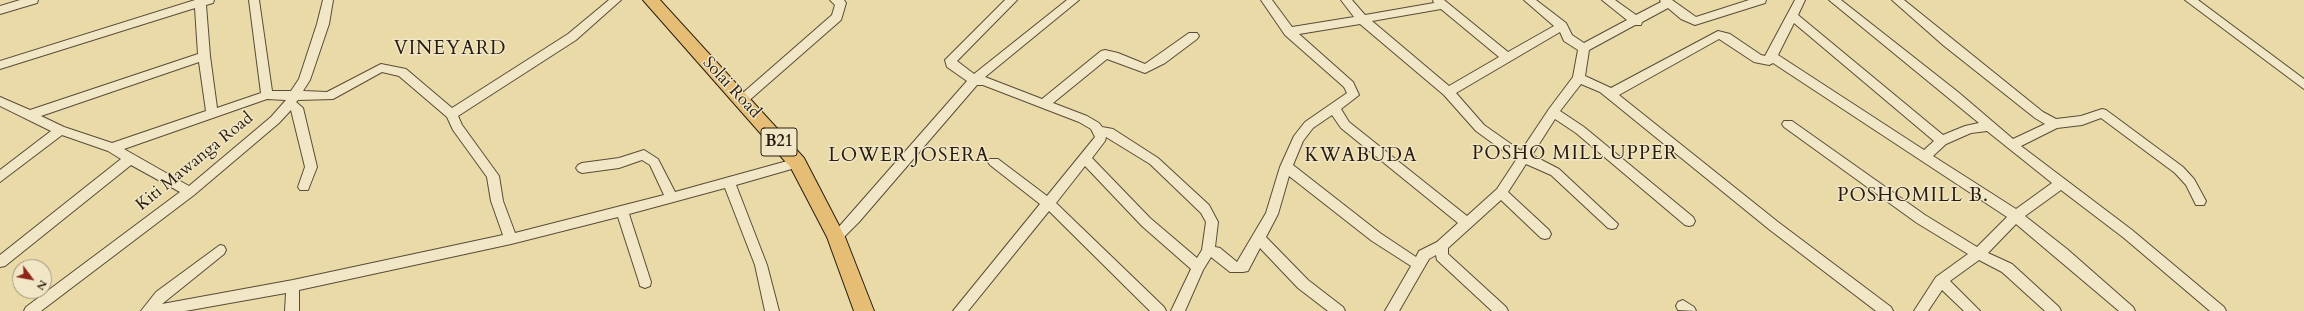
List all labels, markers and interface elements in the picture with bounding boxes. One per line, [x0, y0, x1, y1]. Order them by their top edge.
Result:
district label: VINEYARD [394, 39, 506, 61]
street label: Solai Road [698, 53, 764, 123]
street label: Kiti Mawanga Road [132, 108, 258, 216]
road number: B21 [761, 128, 797, 156]
district label: POSHO MILL UPPER [1472, 144, 1678, 166]
district label: LOWER JOSERA [828, 146, 990, 168]
district label: KWABUDA [1304, 146, 1418, 168]
district label: POSHOMILL B. [1837, 186, 1989, 208]
north arrow [12, 259, 52, 299]
text: N [33, 277, 51, 293]

